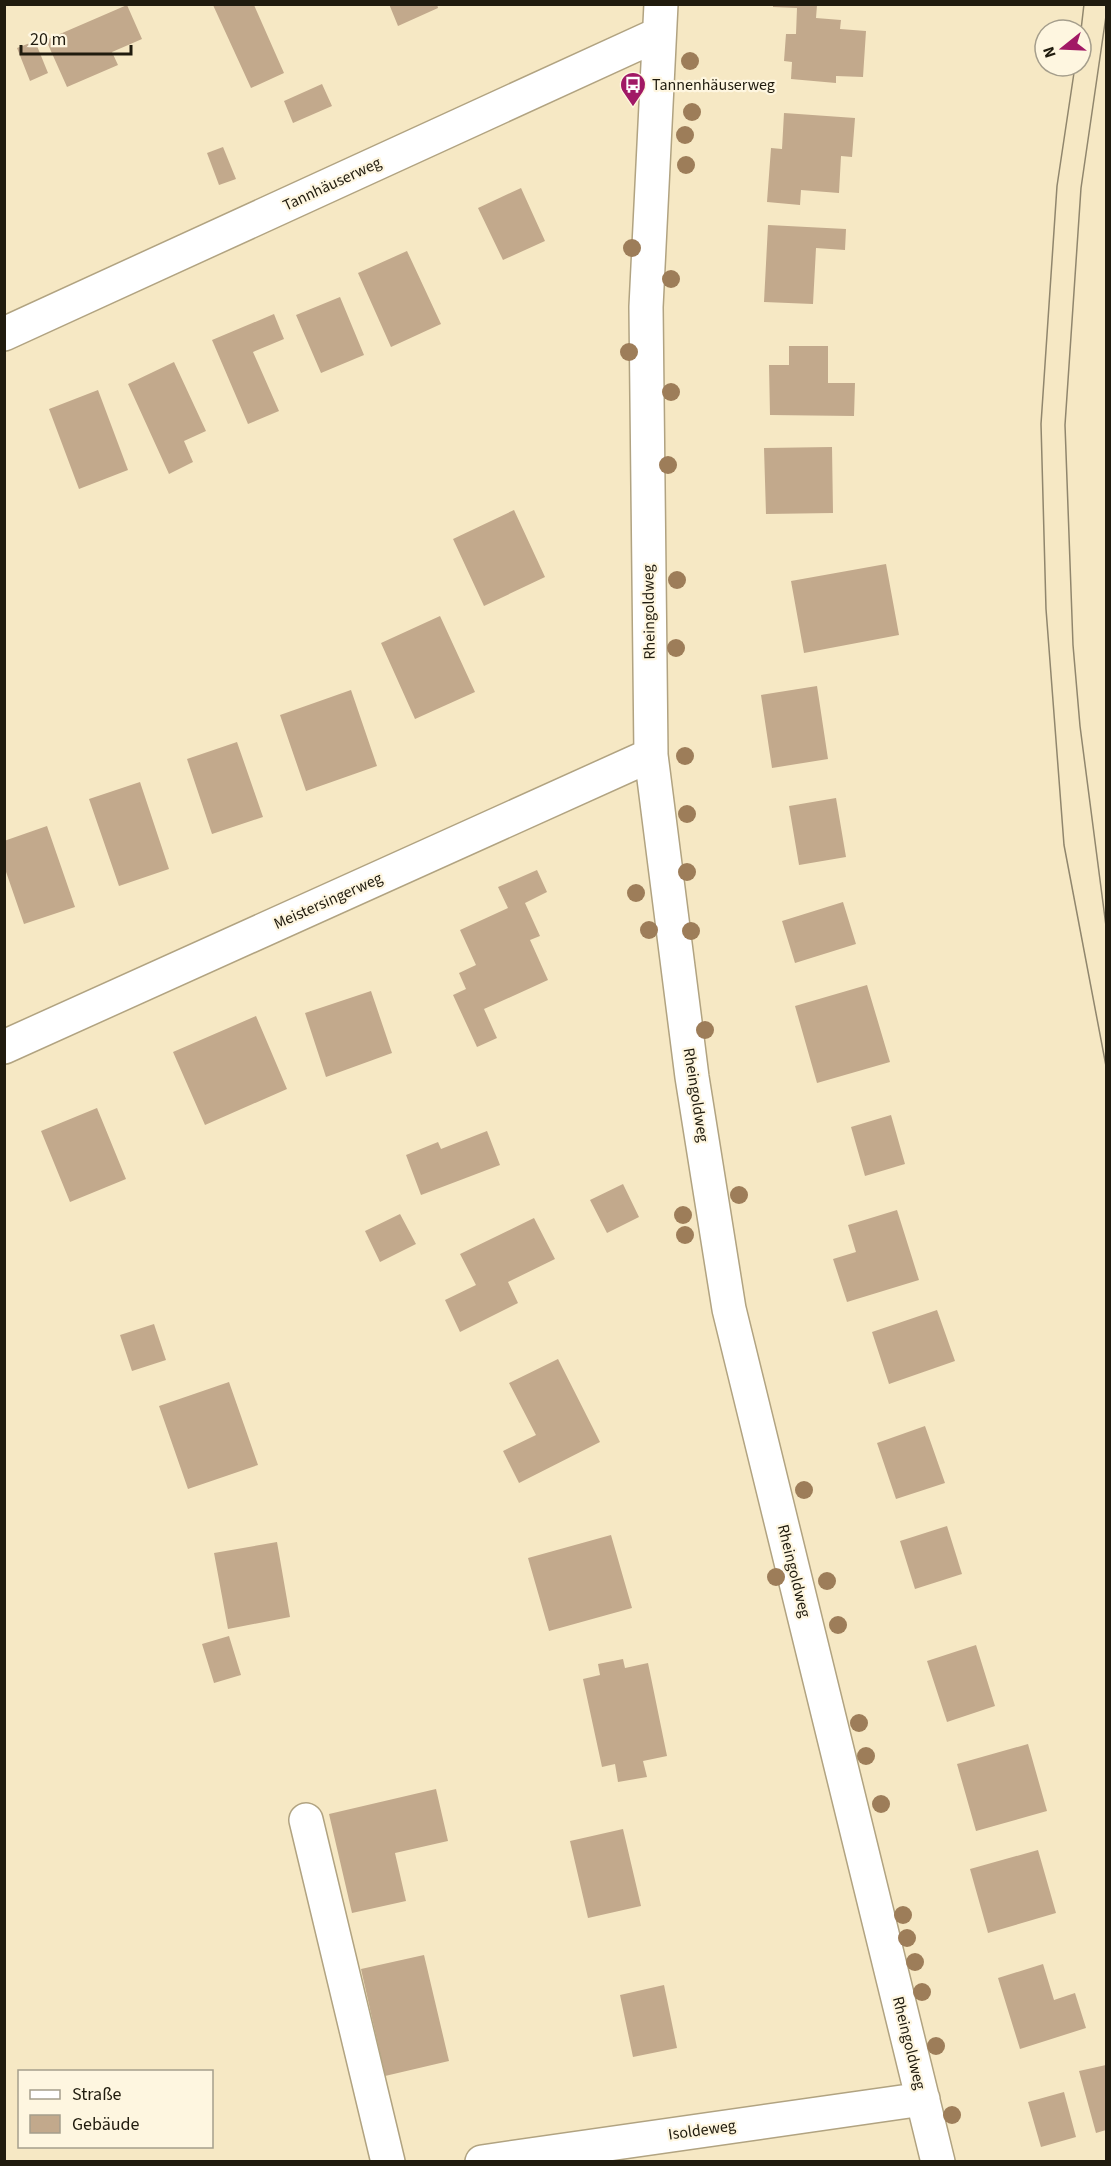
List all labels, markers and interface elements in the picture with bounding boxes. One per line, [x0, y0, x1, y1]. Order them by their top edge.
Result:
scale bar [21, 18, 130, 56]
north arrow [1033, 18, 1093, 78]
text: 20 m [30, 27, 66, 52]
text: N [1038, 44, 1062, 61]
bus stop icon: Tannenhäuserweg [618, 70, 648, 108]
place label: Tannenhäuserweg [652, 74, 775, 96]
street label: Tannhäuserweg [279, 152, 385, 216]
street label: Rheingoldweg [637, 564, 661, 660]
street label: Meistersingerweg [270, 867, 386, 935]
street label: Rheingoldweg [678, 1046, 714, 1144]
street label: Rheingoldweg [772, 1522, 816, 1620]
street label: Rheingoldweg [887, 1994, 931, 2092]
legend [18, 2070, 213, 2148]
text: Straße [72, 2082, 122, 2107]
text: Gebäude [72, 2112, 140, 2137]
street label: Isoldeweg [667, 2114, 737, 2146]

